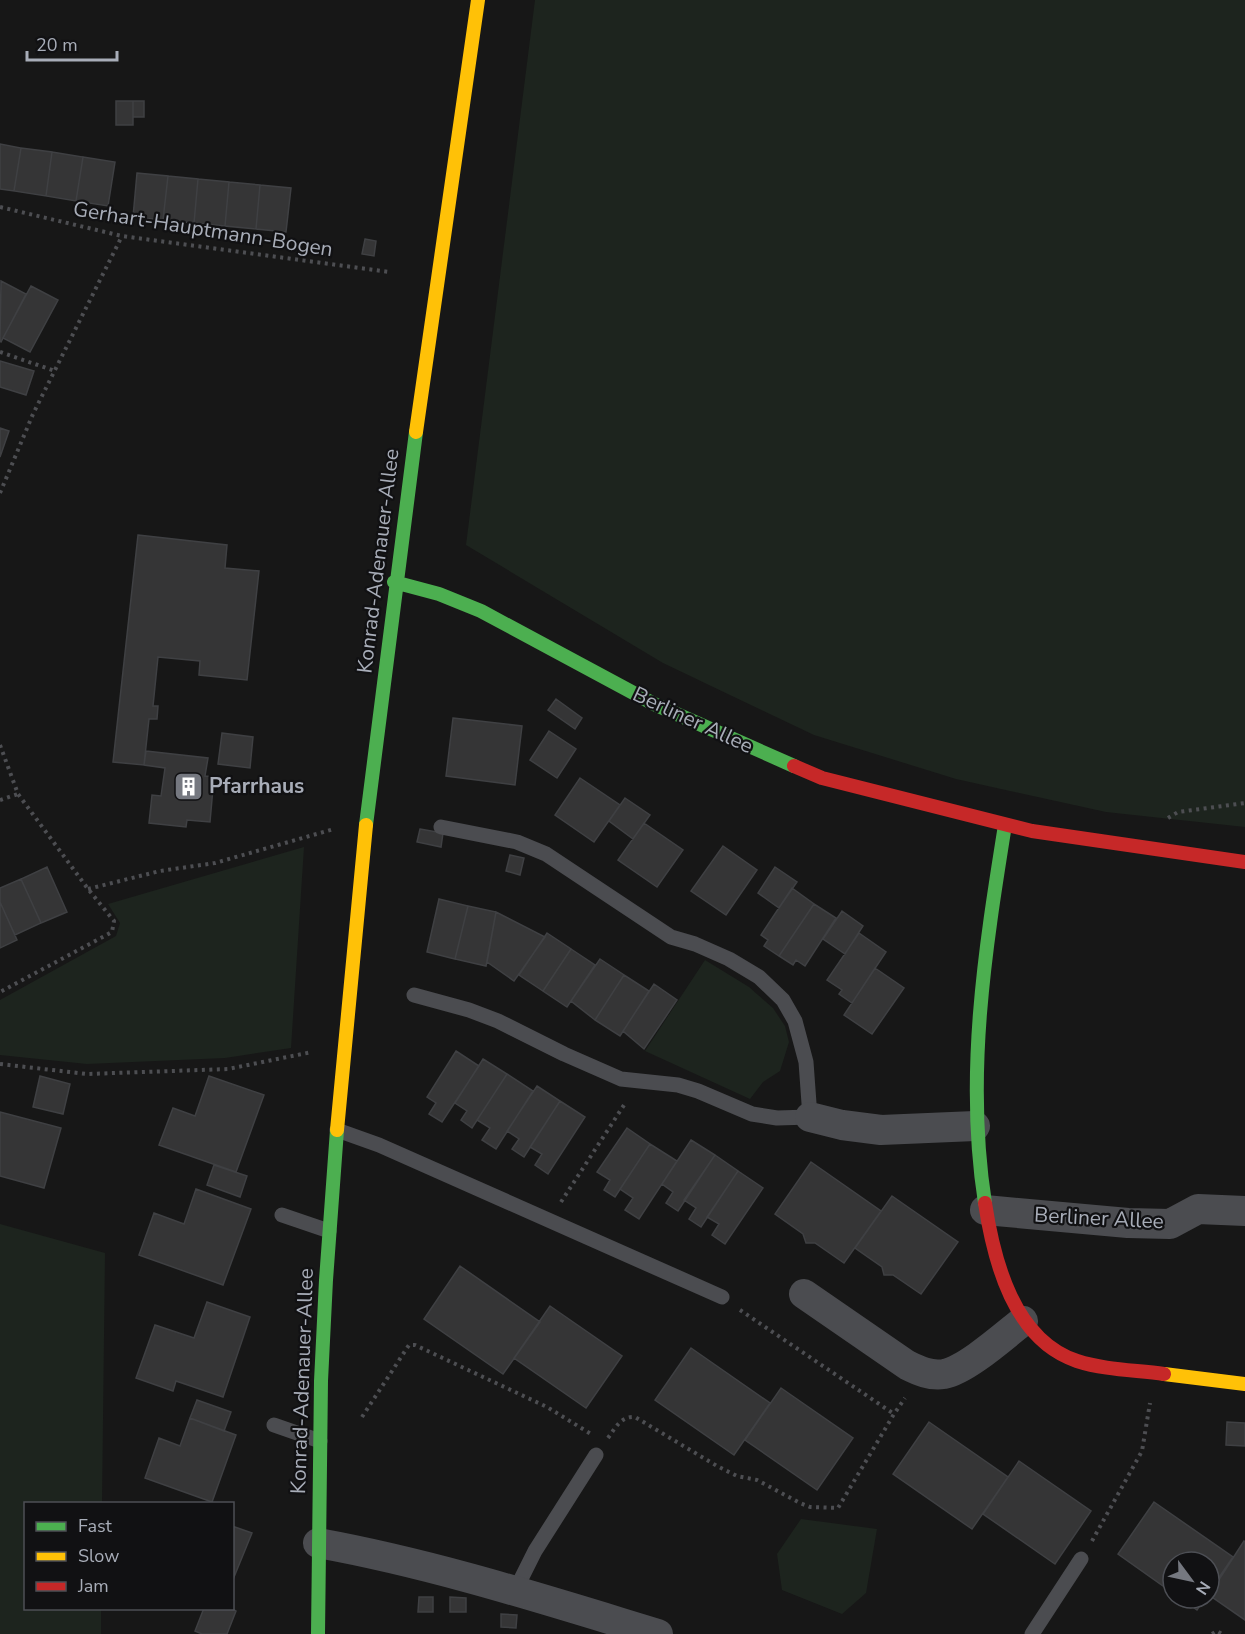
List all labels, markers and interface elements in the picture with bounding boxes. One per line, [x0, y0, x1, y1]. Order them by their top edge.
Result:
scale bar [27, 24, 117, 62]
text: 20 m [36, 33, 78, 57]
street label: Gerhart-Hauptmann-Bogen [71, 195, 335, 263]
street label: Konrad-Adenauer-Allee [350, 447, 406, 675]
street label: Berliner Allee [628, 680, 758, 760]
building icon: Pfarrhaus [172, 770, 204, 802]
place label: Pfarrhaus [209, 772, 304, 800]
street label: Berliner Allee [1033, 1201, 1165, 1235]
street label: Konrad-Adenauer-Allee [284, 1268, 320, 1494]
legend [24, 1502, 234, 1610]
text: Fast [78, 1514, 113, 1538]
text: Slow [78, 1544, 119, 1568]
north arrow [1161, 1550, 1221, 1610]
text: Jam [77, 1574, 109, 1598]
text: N [1190, 1577, 1215, 1599]

